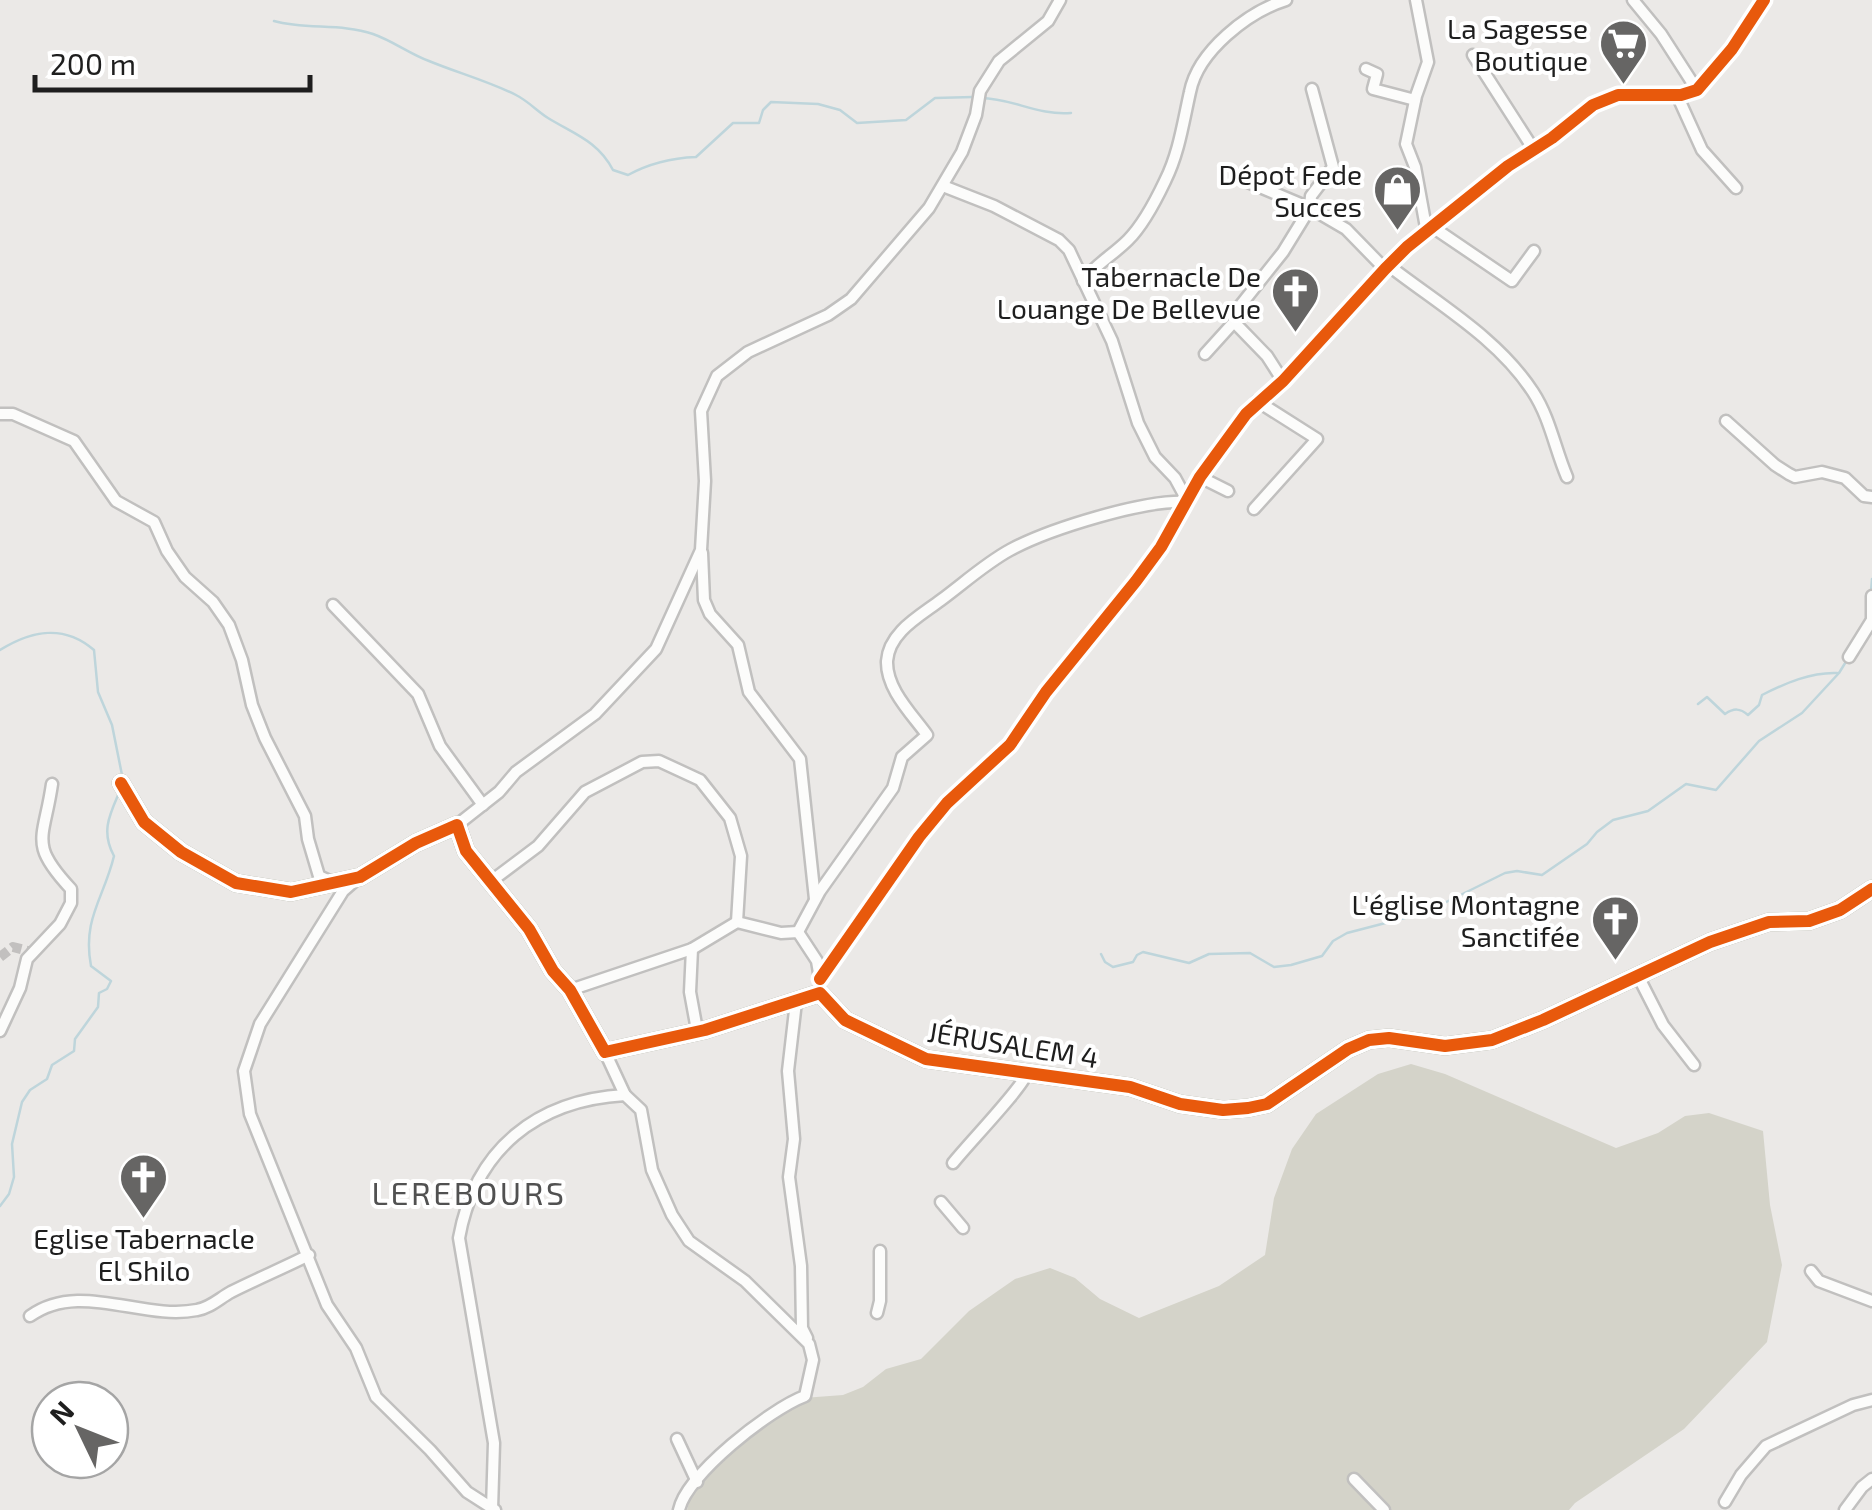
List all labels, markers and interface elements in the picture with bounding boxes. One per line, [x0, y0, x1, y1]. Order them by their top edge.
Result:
place label: La Sagesse Boutique [1447, 11, 1588, 77]
supermarket icon: La Sagesse Boutique [1597, 18, 1649, 86]
scale bar [35, 30, 310, 92]
text: 200 m [50, 45, 136, 81]
place label: Dépot Fede Succes [1219, 157, 1362, 223]
shop icon: Dépot Fede Succes [1371, 164, 1423, 232]
place label: Tabernacle De Louange De Bellevue [997, 259, 1261, 325]
church icon: Tabernacle De Louange De Bellevue [1270, 266, 1322, 334]
place label: L'église Montagne Sanctifée [1352, 887, 1580, 953]
church icon: L'église Montagne Sanctifée [1589, 894, 1641, 962]
street label: JÉRUSALEM 4 [925, 1014, 1101, 1074]
church icon: Eglise Tabernacle El Shilo [118, 1152, 170, 1220]
district label: LEREBOURS [372, 1173, 566, 1211]
place label: Eglise Tabernacle El Shilo [33, 1221, 255, 1287]
north arrow [30, 1380, 130, 1480]
text: N [42, 1393, 80, 1431]

